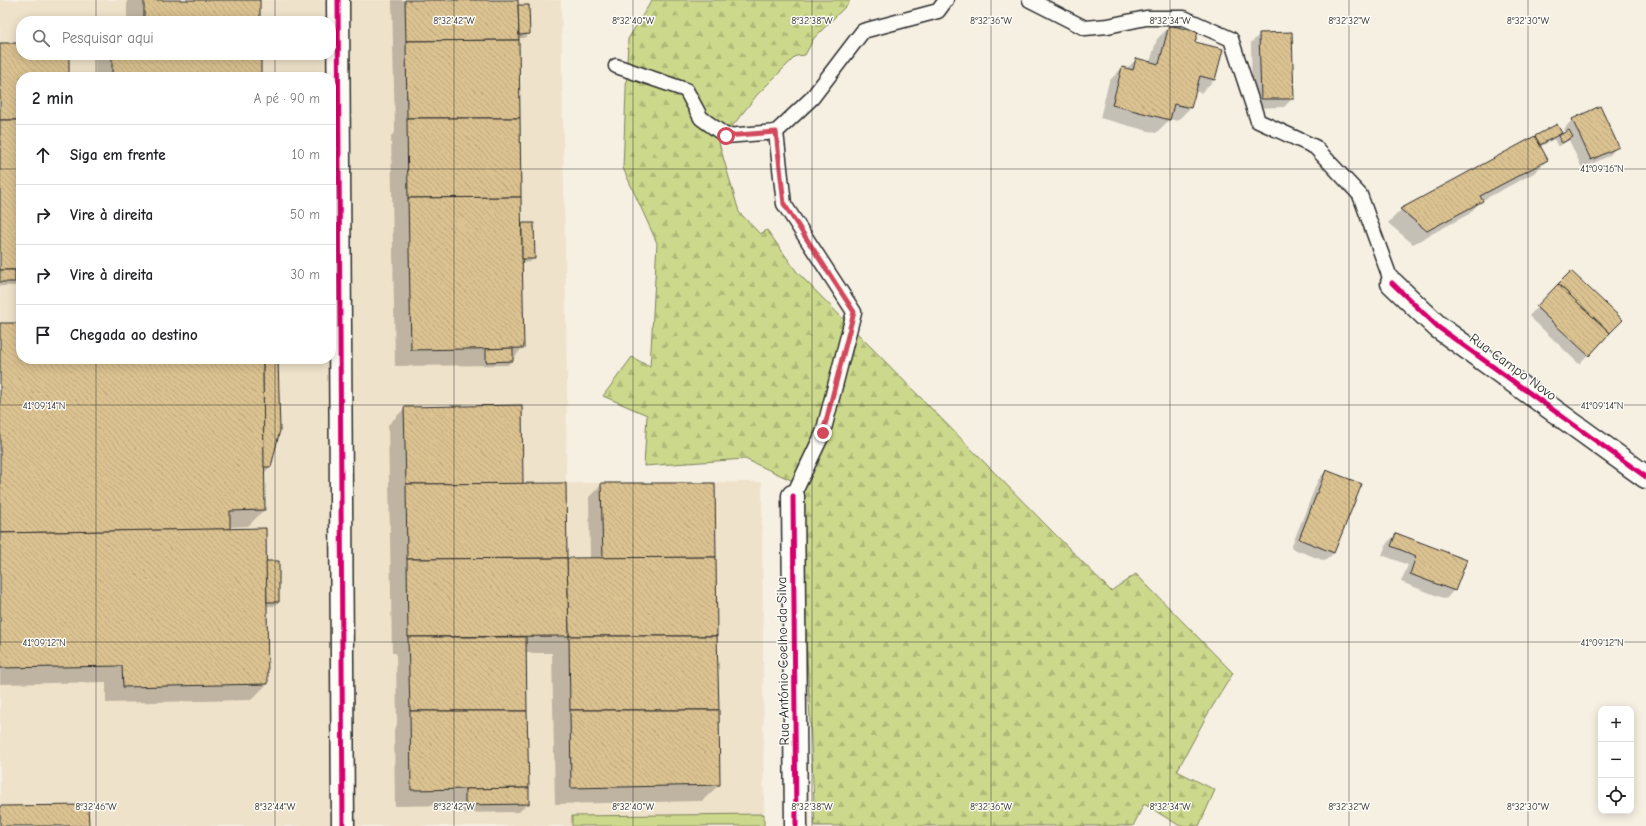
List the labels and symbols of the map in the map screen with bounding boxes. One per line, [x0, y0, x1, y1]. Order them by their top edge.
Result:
text: 8°32'42"W [433, 15, 475, 27]
text: 8°32'40"W [612, 15, 654, 27]
text: 8°32'38"W [791, 15, 833, 27]
text: 8°32'36"W [970, 15, 1012, 27]
text: 8°32'34"W [1149, 15, 1191, 27]
text: 8°32'32"W [1328, 15, 1370, 27]
text: 8°32'30"W [1507, 15, 1550, 27]
route start [717, 127, 735, 145]
text: 41°09'16"N [1580, 163, 1624, 175]
street label: Rua Campo Novo [1466, 330, 1560, 404]
text: 41°09'14"N [23, 400, 65, 412]
text: 41°09'14"N [1581, 400, 1623, 412]
route end [814, 424, 832, 442]
street label: Rua António Coelho da Silva [773, 576, 793, 746]
text: 41°09'12"N [22, 637, 66, 649]
text: 41°09'12"N [1580, 637, 1624, 649]
text: 8°32'46"W [75, 801, 117, 813]
text: 8°32'44"W [255, 801, 296, 813]
text: 8°32'42"W [433, 801, 475, 813]
text: 8°32'40"W [612, 801, 654, 813]
text: 8°32'38"W [791, 801, 833, 813]
text: 8°32'36"W [970, 801, 1012, 813]
text: 8°32'34"W [1149, 801, 1191, 813]
text: 8°32'32"W [1328, 801, 1370, 813]
text: 8°32'30"W [1507, 801, 1550, 813]

